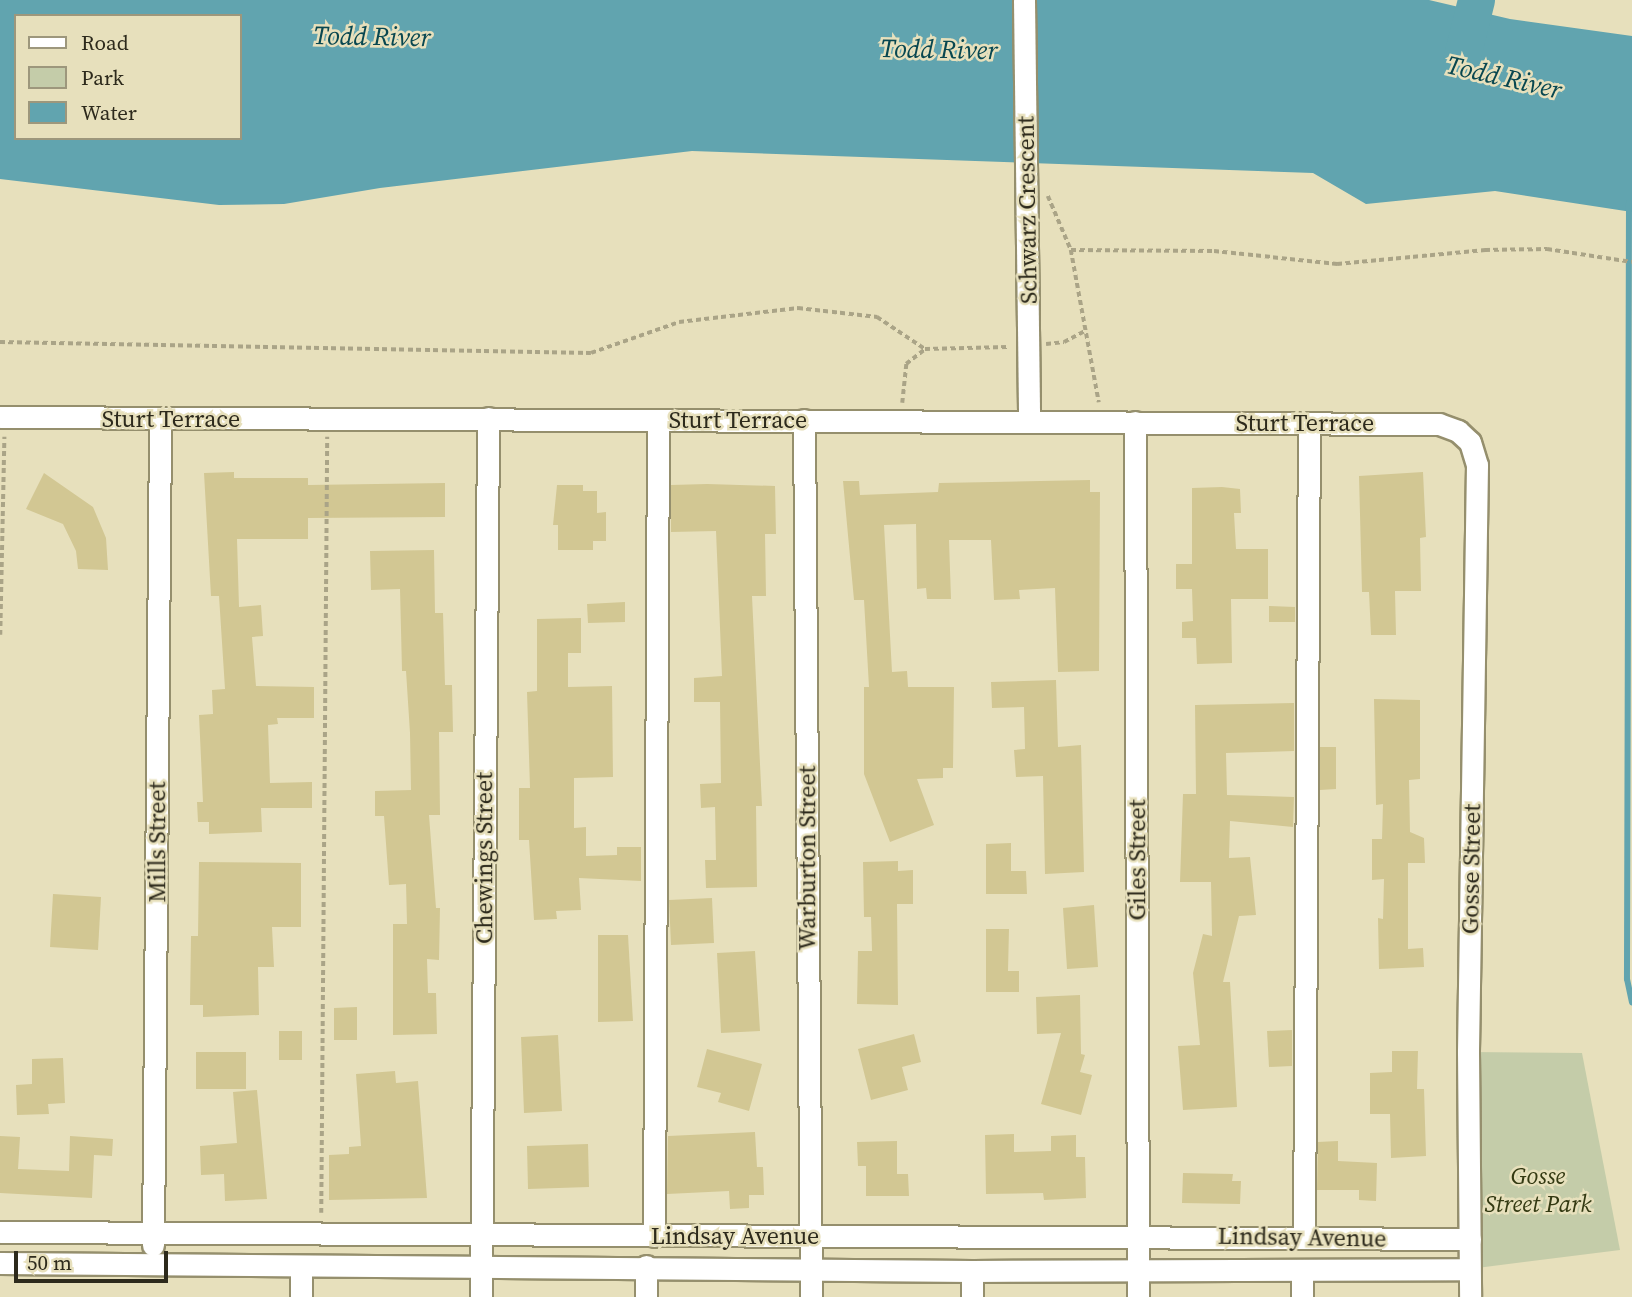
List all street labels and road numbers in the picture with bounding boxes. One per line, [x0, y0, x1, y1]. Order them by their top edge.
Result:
street label: Schwarz Crescent [1011, 116, 1043, 304]
street label: Sturt Terrace [101, 405, 241, 433]
street label: Sturt Terrace [668, 406, 808, 434]
street label: Sturt Terrace [1235, 409, 1375, 437]
street label: Warburton Street [793, 766, 821, 950]
street label: Chewings Street [470, 772, 498, 944]
street label: Mills Street [143, 781, 171, 903]
street label: Giles Street [1123, 800, 1151, 920]
street label: Gosse Street [1455, 804, 1487, 934]
street label: Lindsay Avenue [1217, 1221, 1387, 1253]
street label: Lindsay Avenue [651, 1222, 819, 1250]

